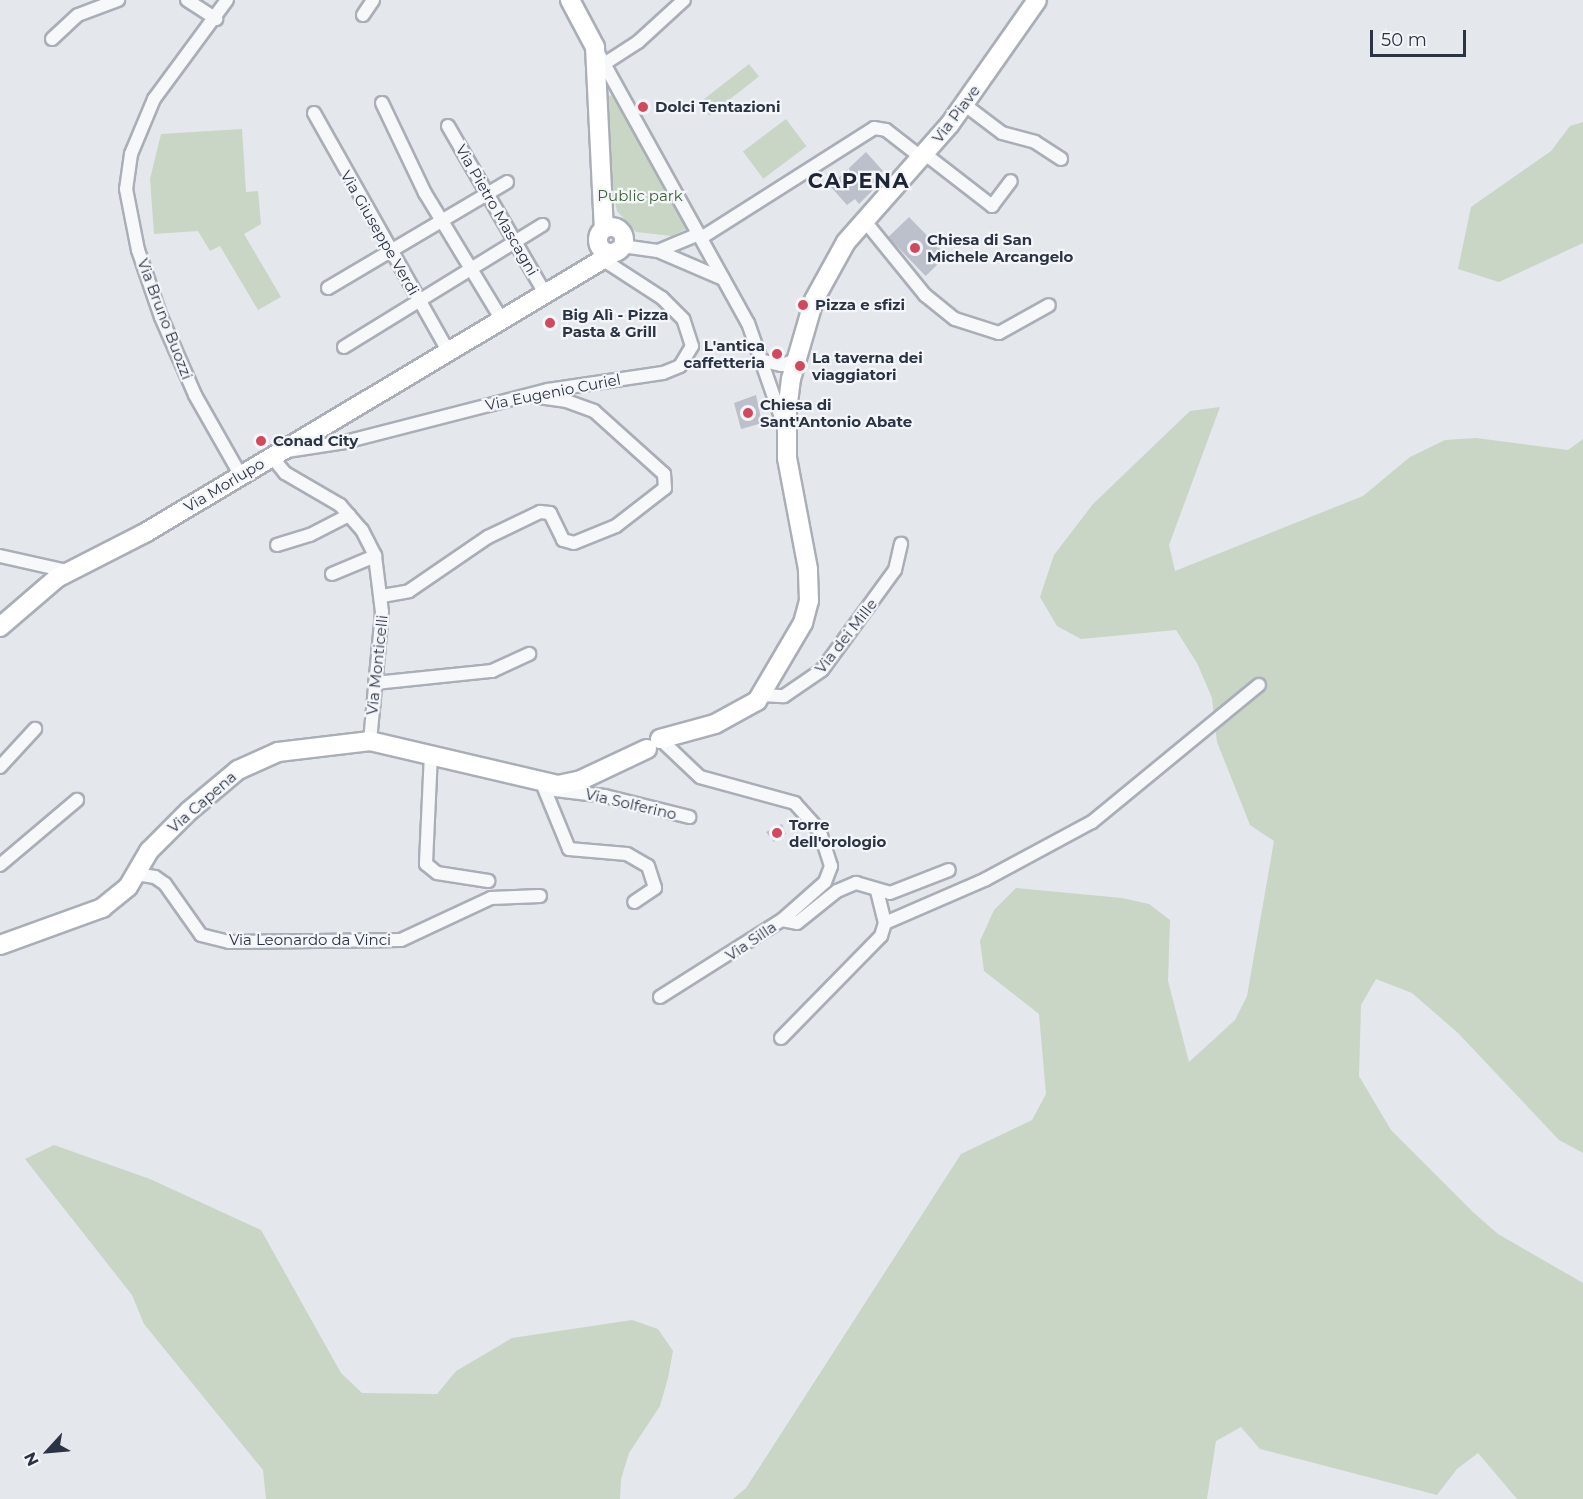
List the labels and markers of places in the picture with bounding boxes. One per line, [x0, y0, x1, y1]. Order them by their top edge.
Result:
place label: Dolci Tentazioni [655, 98, 780, 116]
marker: Dolci Tentazioni [636, 100, 650, 114]
place label: Chiesa di San Michele Arcangelo [927, 230, 1073, 265]
marker: Chiesa di San Michele Arcangelo [908, 241, 922, 255]
place label: Pizza e sfizi [815, 296, 905, 314]
marker: Pizza e sfizi [796, 298, 810, 312]
place label: Big Alì - Pizza Pasta & Grill [562, 305, 669, 340]
marker: Big Alì - Pizza Pasta & Grill [543, 316, 557, 330]
place label: L'antica caffetteria [684, 336, 765, 371]
marker: L'antica caffetteria [770, 347, 784, 361]
place label: La taverna dei viaggiatori [812, 348, 923, 383]
marker: La taverna dei viaggiatori [793, 359, 807, 373]
place label: Chiesa di Sant'Antonio Abate [760, 395, 912, 430]
marker: Chiesa di Sant'Antonio Abate [741, 406, 755, 420]
place label: Conad City [273, 432, 358, 450]
marker: Conad City [254, 434, 268, 448]
place label: Torre dell'orologio [789, 815, 886, 850]
marker: Torre dell'orologio [770, 826, 784, 840]

